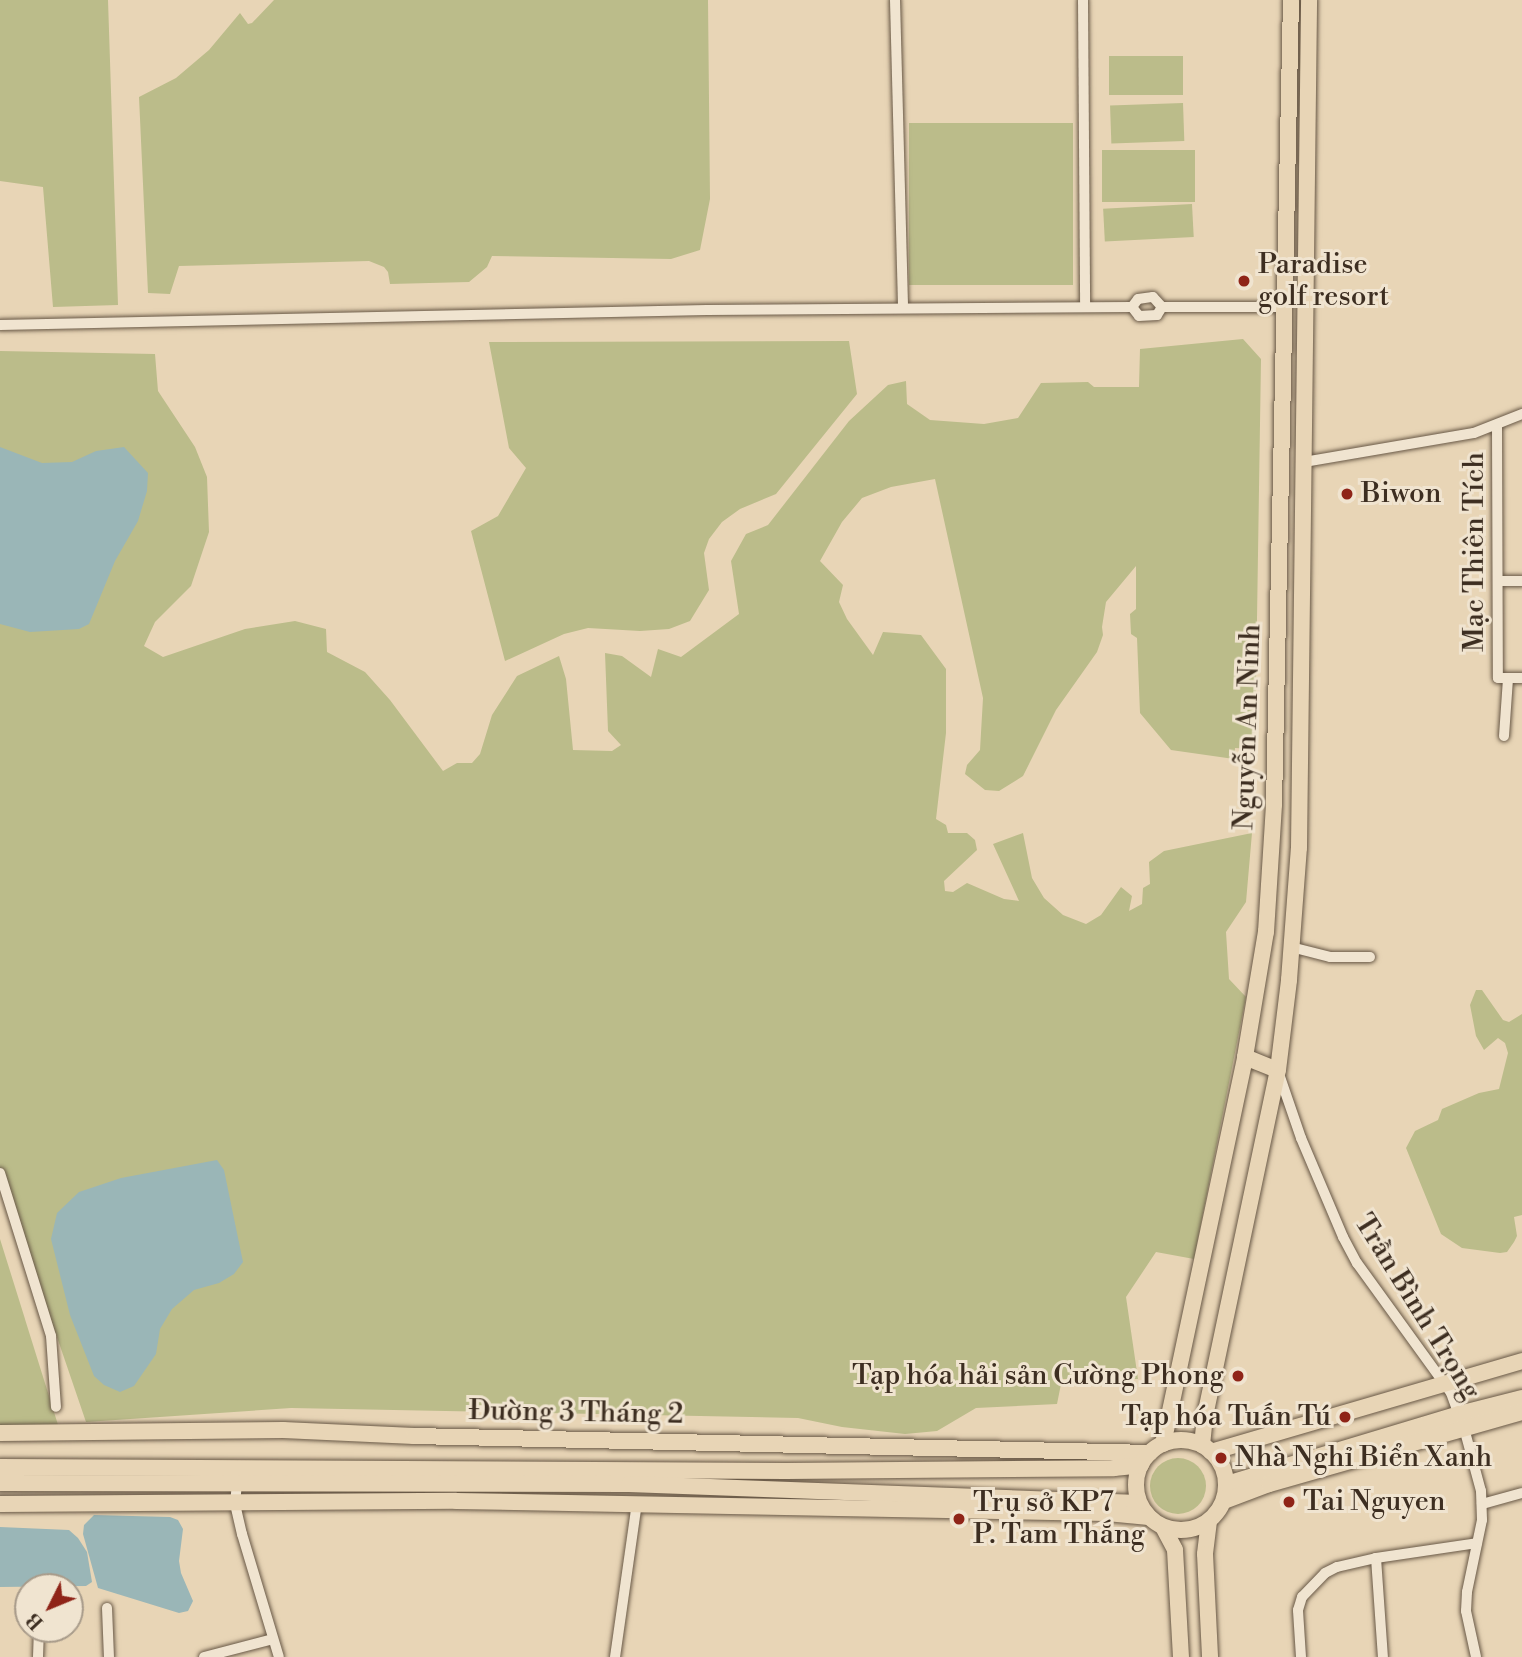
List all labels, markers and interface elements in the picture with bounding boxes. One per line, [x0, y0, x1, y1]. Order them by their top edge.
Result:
place label: Paradise golf resort [1258, 248, 1389, 314]
marker: Paradise golf resort [1236, 273, 1252, 289]
street label: Mạc Thiên Tích [1458, 452, 1492, 652]
place label: Biwon [1361, 477, 1441, 511]
marker: Biwon [1339, 486, 1355, 502]
street label: Nguyễn An Ninh [1228, 623, 1268, 831]
street label: Trần Bình Trọng [1346, 1208, 1488, 1406]
place label: Tạp hóa hải sản Cường Phong [852, 1359, 1224, 1393]
marker: Tạp hóa hải sản Cường Phong [1230, 1368, 1246, 1384]
street label: Đường 3 Tháng 2 [468, 1394, 684, 1432]
place label: Tạp hóa Tuấn Tú [1121, 1400, 1331, 1434]
marker: Tạp hóa Tuấn Tú [1337, 1409, 1353, 1425]
place label: Nhà Nghỉ Biển Xanh [1235, 1441, 1492, 1475]
marker: Nhà Nghỉ Biển Xanh [1213, 1450, 1229, 1466]
place label: Tai Nguyen [1303, 1485, 1446, 1519]
place label: Trụ sở KP7 P. Tam Thắng [973, 1486, 1145, 1552]
marker: Tai Nguyen [1281, 1494, 1297, 1510]
marker: Trụ sở KP7 P. Tam Thắng [951, 1511, 967, 1527]
north arrow [14, 1573, 84, 1643]
text: B [21, 1608, 49, 1634]

